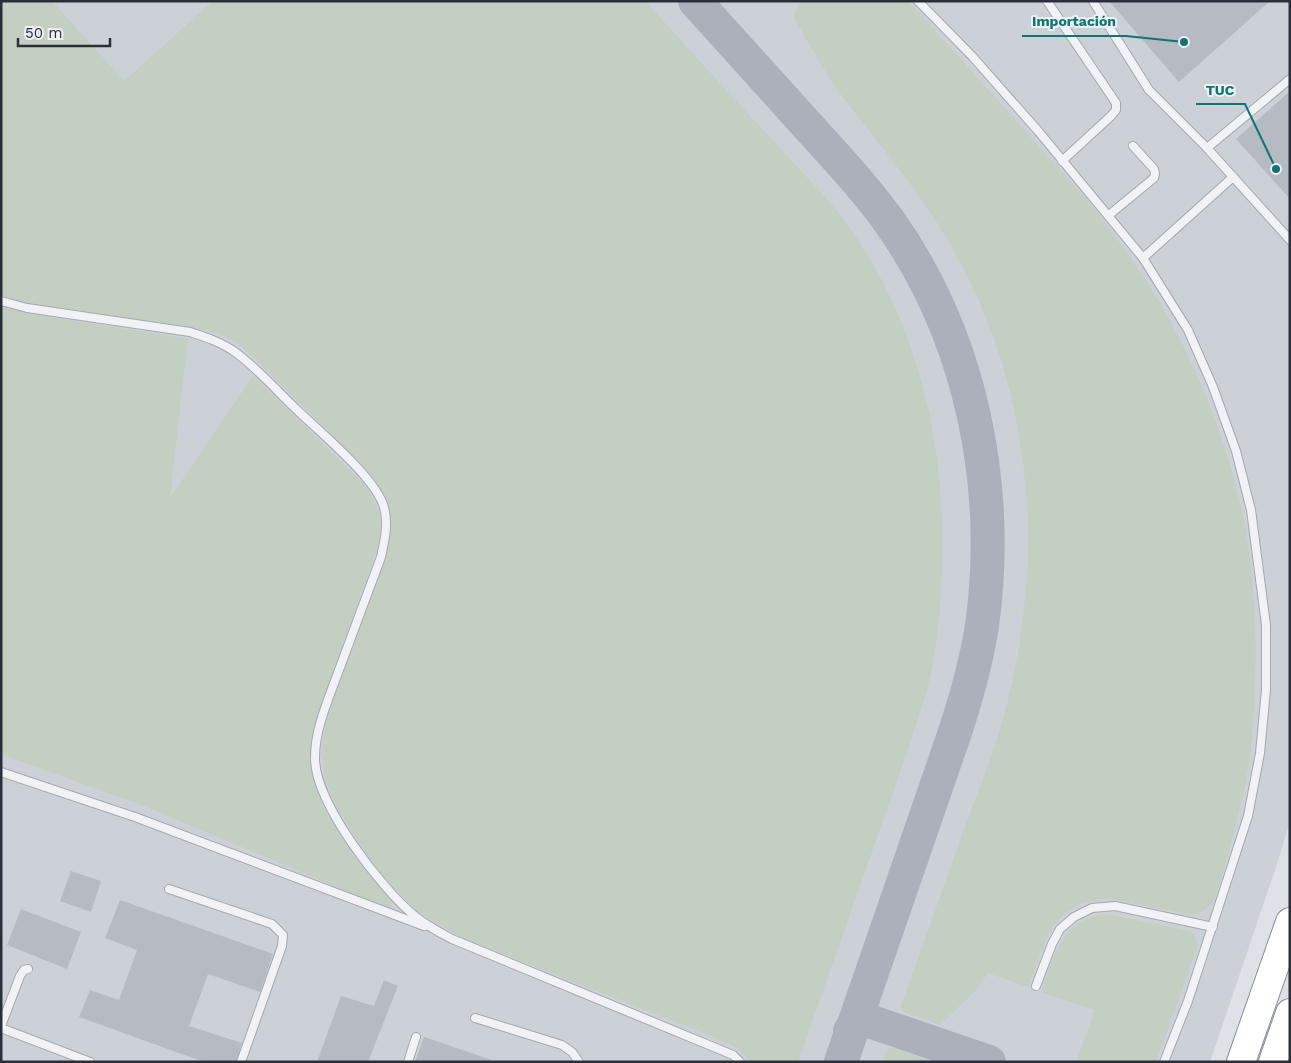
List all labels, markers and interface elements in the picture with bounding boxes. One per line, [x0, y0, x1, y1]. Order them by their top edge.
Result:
callout: Importación [1022, 7, 1126, 36]
text: Importación [1032, 13, 1116, 29]
scale bar [18, 15, 110, 47]
text: 50 m [25, 24, 62, 42]
callout: TUC [1196, 75, 1245, 104]
text: TUC [1206, 82, 1235, 98]

